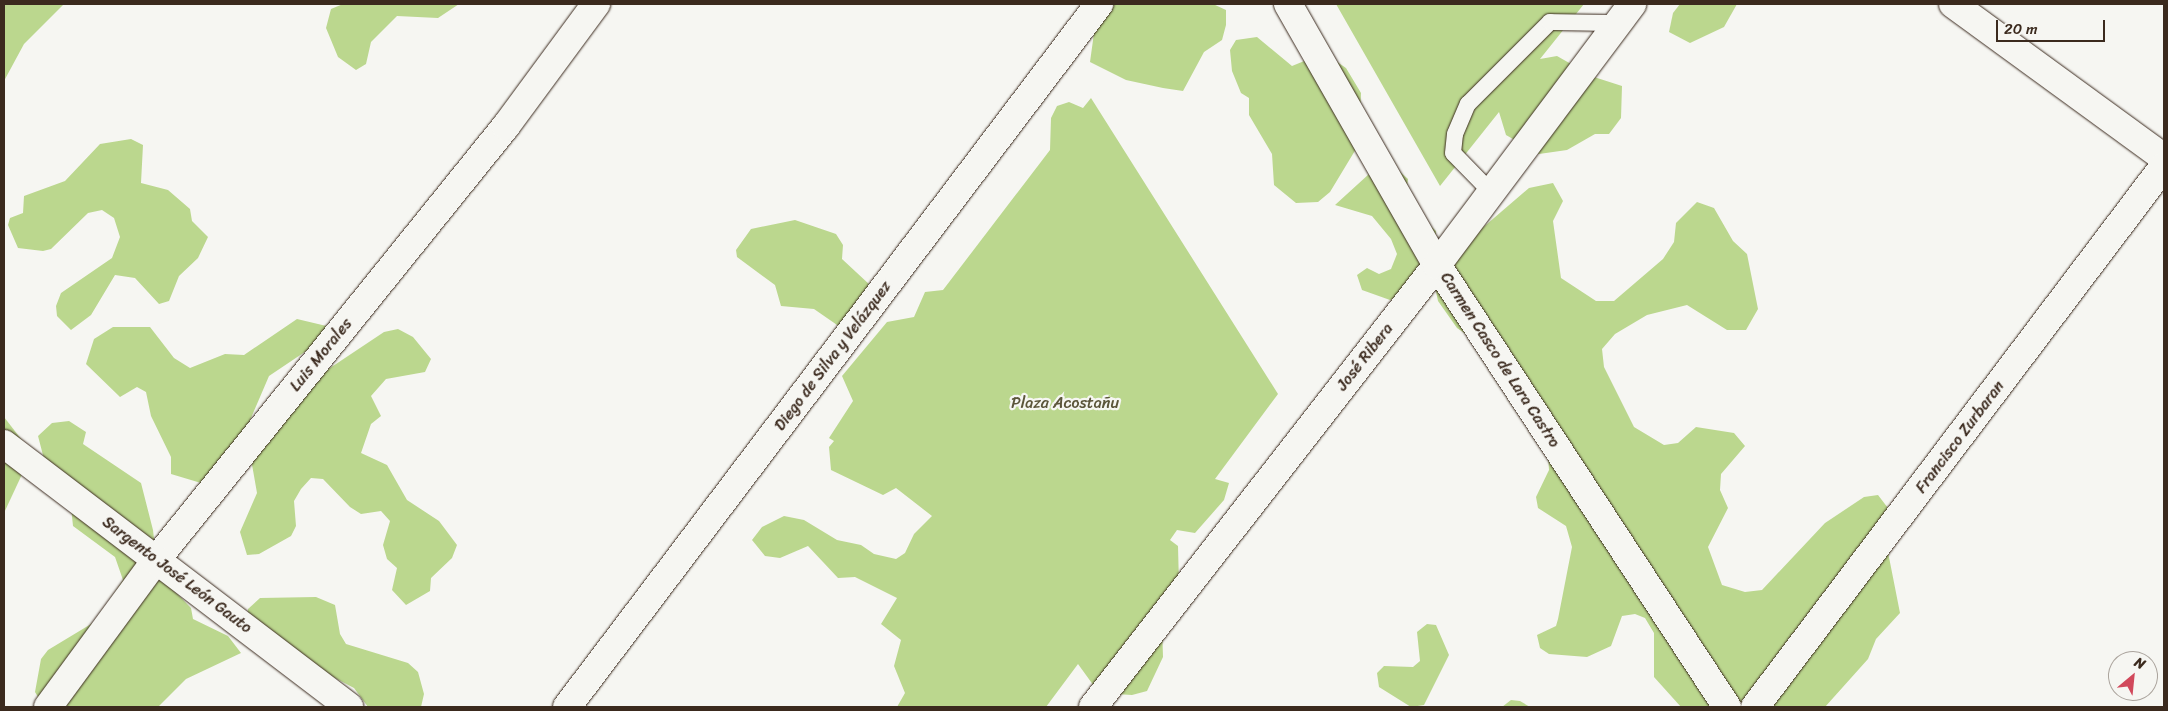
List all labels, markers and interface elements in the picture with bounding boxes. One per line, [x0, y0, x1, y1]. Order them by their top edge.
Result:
scale bar [1998, 10, 2107, 42]
text: 20 m [2004, 16, 2038, 42]
street label: Carmen Casco de Lara Castro [1436, 269, 1564, 451]
street label: Diego de Silva y Velázquez [770, 277, 896, 435]
street label: Luis Morales [286, 315, 356, 395]
street label: José Ribera [1332, 319, 1398, 395]
street label: Francisco Zurbaran [1912, 377, 2008, 497]
park label: Plaza Acostañu [1011, 393, 1119, 413]
street label: Sargento José León Gauto [99, 513, 255, 637]
text: N [2130, 650, 2150, 677]
north arrow [2108, 651, 2158, 701]

